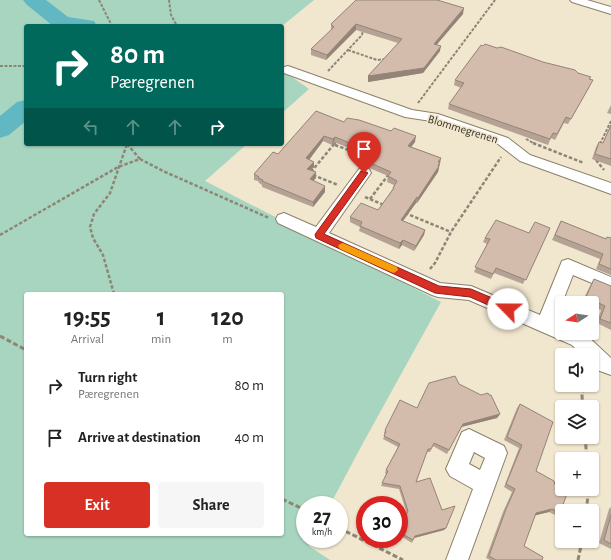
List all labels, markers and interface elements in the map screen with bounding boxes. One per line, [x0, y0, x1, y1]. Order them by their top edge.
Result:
icon: right [44, 40, 96, 92]
text: 80 m [110, 41, 165, 69]
text: Pæregrenen [110, 74, 195, 92]
street label: Blommegrenen [426, 113, 500, 145]
icon: left [80, 116, 102, 138]
icon: ahead [122, 116, 144, 138]
icon: ahead [164, 116, 186, 138]
icon: right [206, 116, 228, 138]
pin [347, 132, 381, 173]
icon: arrive [353, 138, 375, 160]
position arrow [487, 288, 529, 330]
north arrow [555, 296, 599, 340]
map controls [555, 296, 599, 548]
text: 19:55 [64, 306, 111, 330]
text: 1 [157, 306, 165, 330]
text: 120 [211, 306, 244, 330]
text: Arrival [71, 333, 104, 346]
text: min [151, 333, 171, 346]
text: m [222, 333, 233, 346]
button: sound [555, 348, 599, 392]
text: Turn right [78, 370, 137, 385]
icon: right [44, 375, 66, 397]
text: 80 m [234, 378, 264, 393]
text: Pæregrenen [78, 388, 139, 401]
button: layers [555, 400, 599, 444]
icon: arrive [44, 427, 66, 449]
text: Arrive at destination [78, 430, 201, 445]
text: 40 m [234, 430, 264, 445]
button: + [555, 452, 599, 496]
button: Exit [44, 482, 150, 528]
button: Share [158, 482, 264, 528]
speed limit sign: 30 [356, 496, 408, 548]
button: − [555, 504, 599, 548]
text: 27 [313, 507, 331, 527]
text: km/h [312, 527, 332, 537]

